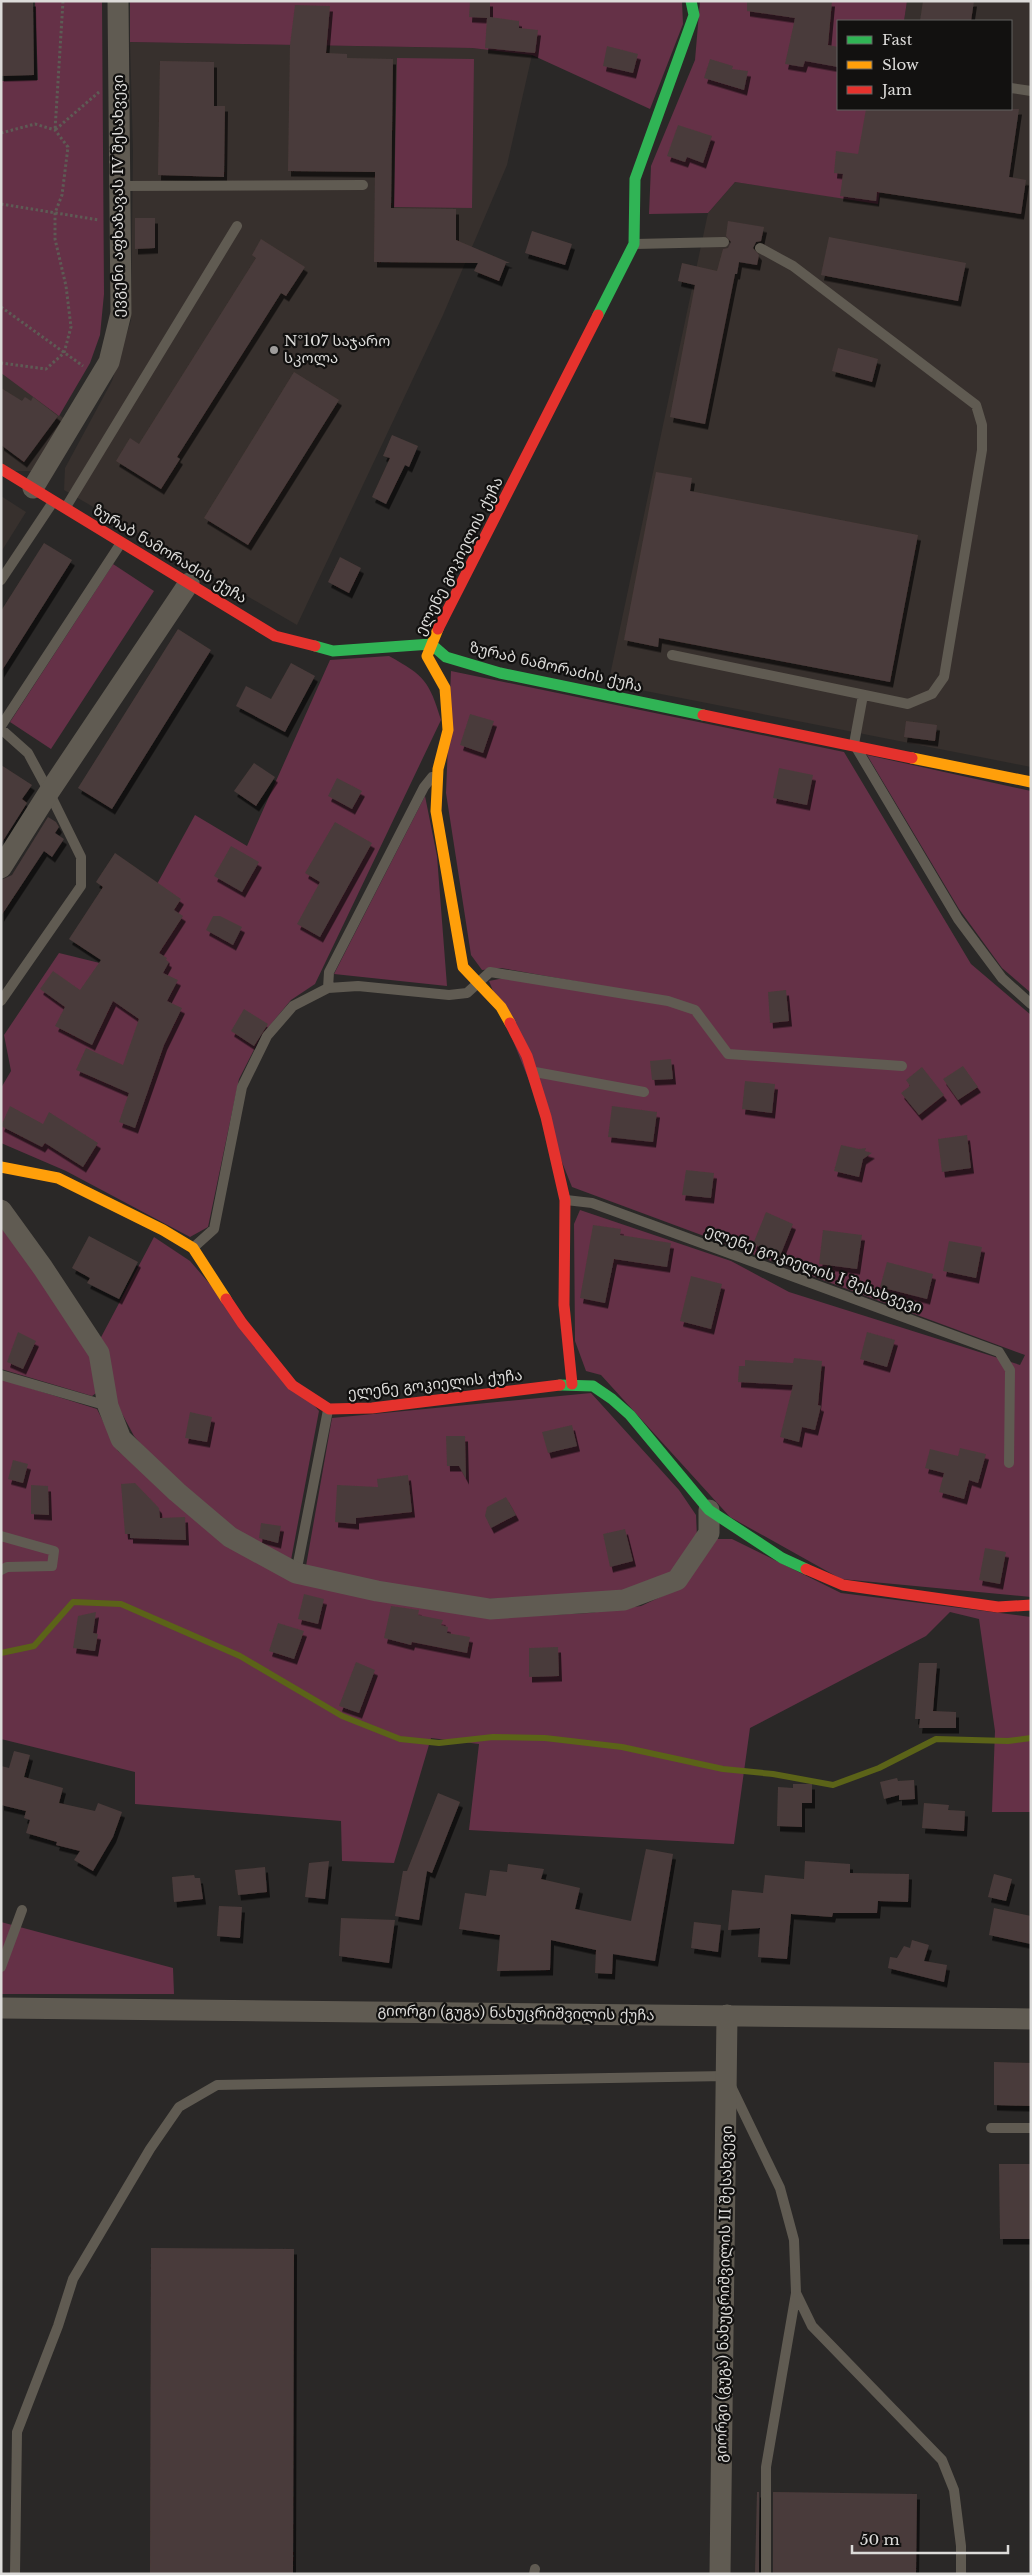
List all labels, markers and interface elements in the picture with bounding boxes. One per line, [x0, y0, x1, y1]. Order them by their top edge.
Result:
legend [837, 20, 1012, 110]
text: Fast [882, 30, 913, 49]
text: Slow [882, 55, 919, 74]
street label: ევგენი აფხაზავას IV შესახვევი [108, 75, 127, 317]
text: Jam [880, 80, 912, 99]
place label: №107 საჯარო სკოლა [284, 331, 390, 367]
marker: №107 საჯარო სკოლა [268, 344, 280, 356]
street label: ელენე გოკიელის ქუჩა [410, 473, 507, 638]
street label: ზურაბ ნამორაძის ქუჩა [90, 500, 251, 607]
street label: ზურაბ ნამორაძის ქუჩა [468, 637, 644, 696]
street label: ელენე გოკიელის I შესახვევი [703, 1220, 925, 1317]
street label: ელენე გოკიელის ქუჩა [347, 1365, 523, 1402]
street label: გიორგი (გუგა) ნახუცრიშვილის ქუჩა [377, 2001, 655, 2024]
street label: გიორგი (გუგა) ნახუცრიშვილის II შესახვევი [711, 2125, 736, 2463]
scale bar [852, 2522, 1008, 2554]
text: 50 m [860, 2530, 900, 2549]

